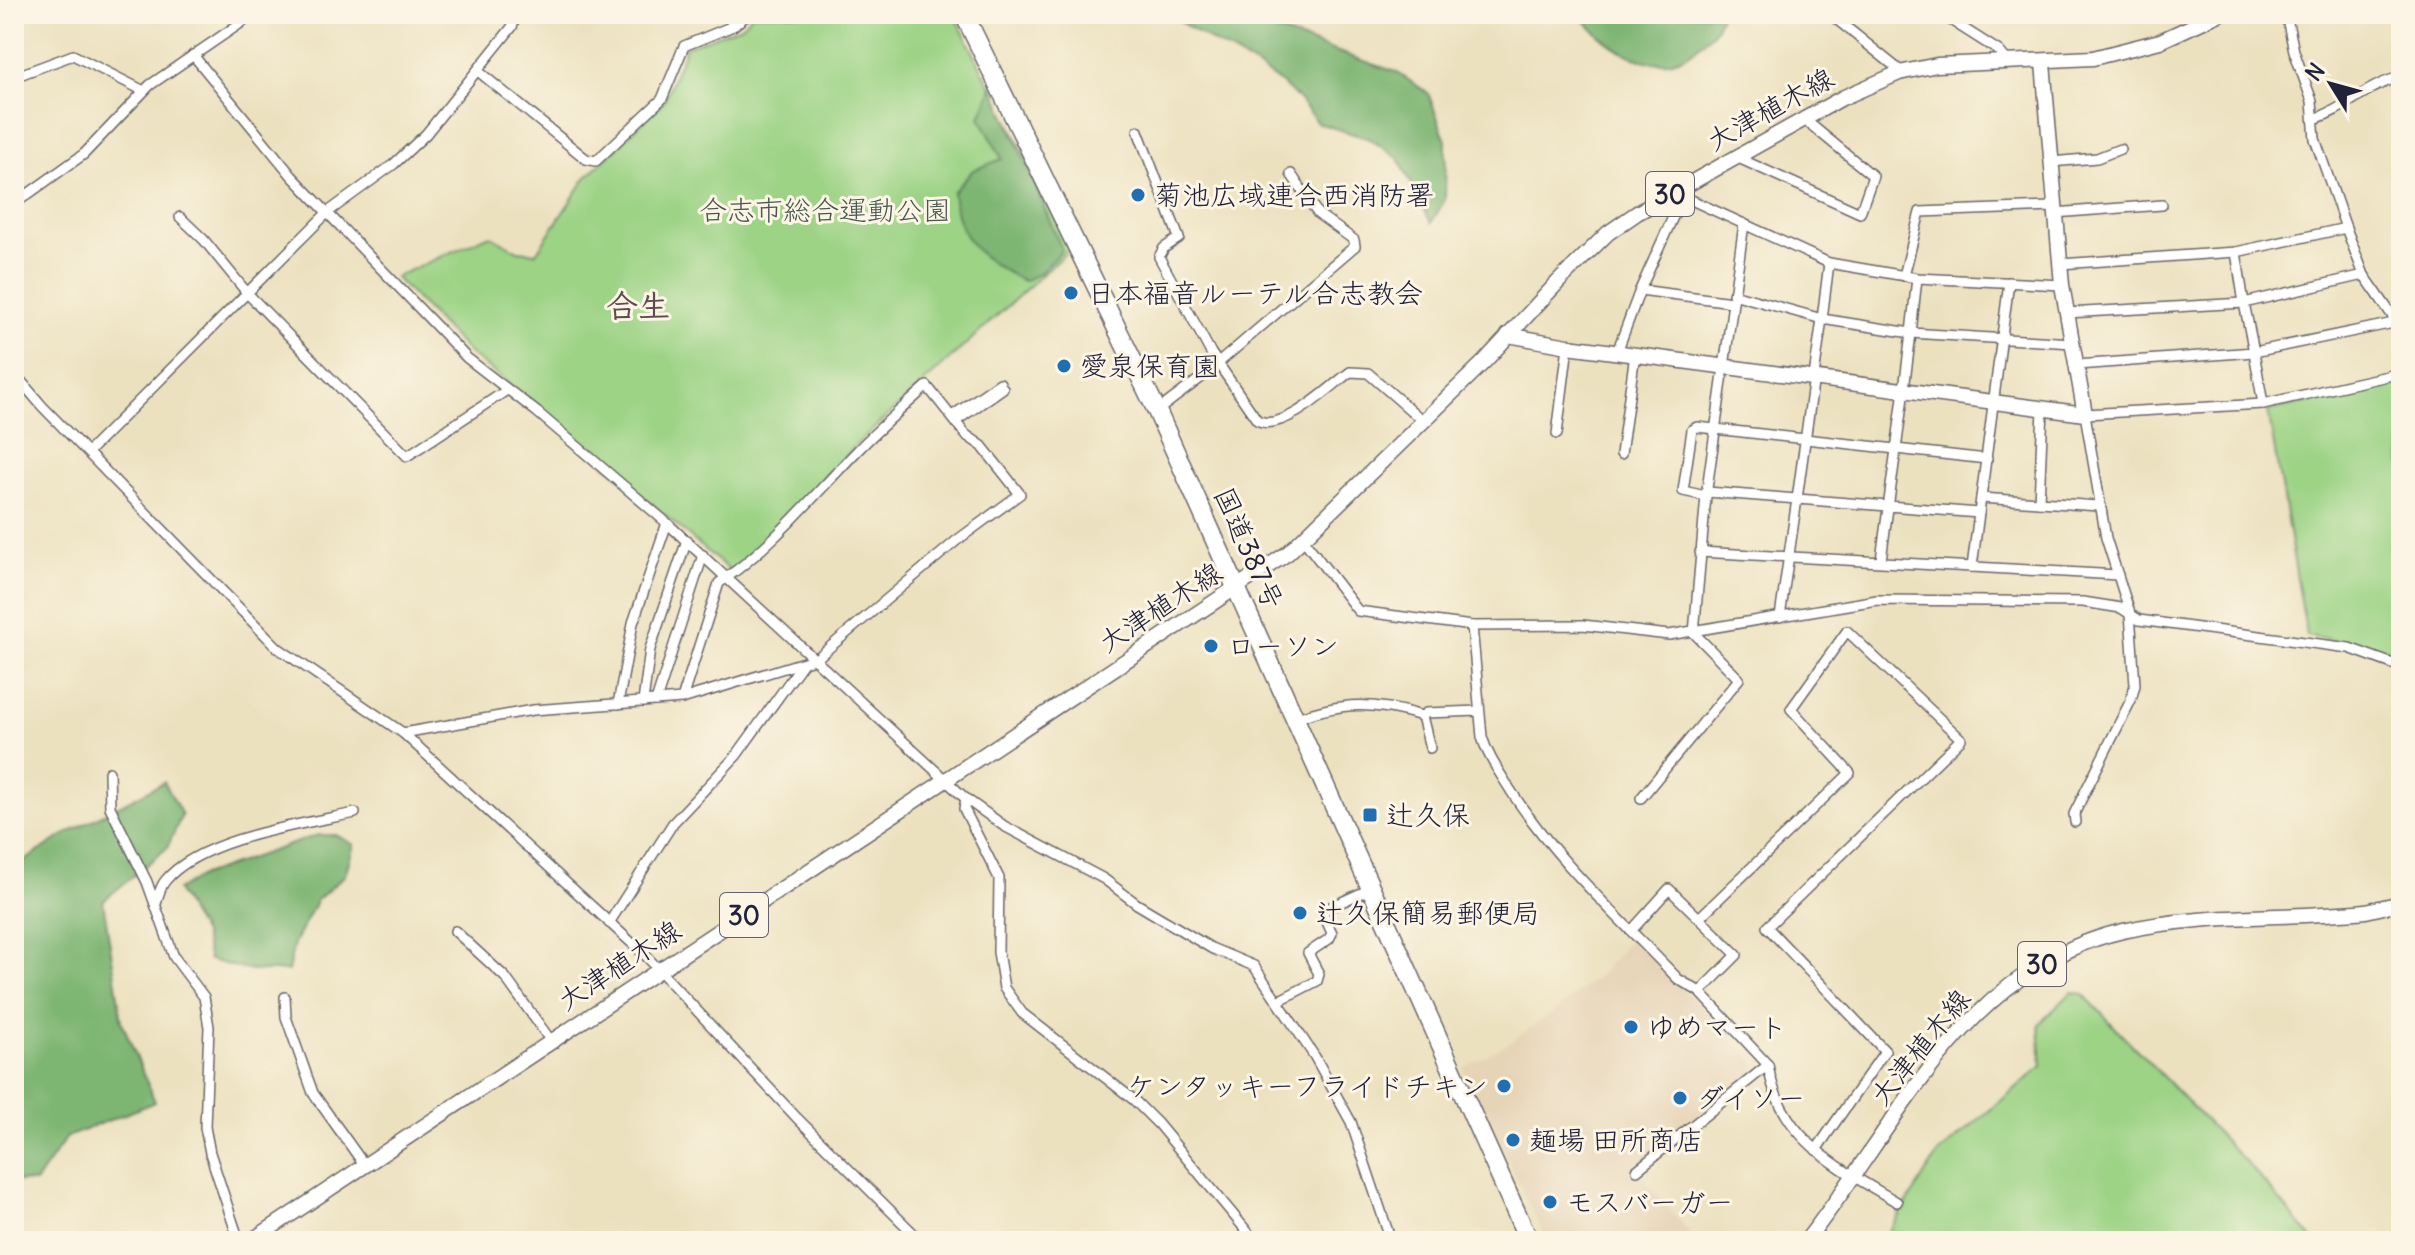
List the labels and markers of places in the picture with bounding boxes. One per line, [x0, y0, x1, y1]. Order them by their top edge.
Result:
place label: 菊池広域連合西消防署 [1154, 177, 1434, 213]
marker: 菊池広域連合西消防署 [1129, 186, 1147, 204]
place label: 日本福音ルーテル合志教会 [1087, 275, 1423, 311]
marker: 日本福音ルーテル合志教会 [1062, 284, 1080, 302]
place label: 愛泉保育園 [1080, 348, 1220, 384]
marker: 愛泉保育園 [1055, 357, 1073, 375]
place label: ローソン [1227, 628, 1339, 664]
marker: ローソン [1202, 637, 1220, 655]
place label: 辻久保 [1386, 797, 1470, 833]
marker: 辻久保 [1361, 806, 1379, 824]
place label: 辻久保簡易郵便局 [1316, 895, 1540, 931]
marker: 辻久保簡易郵便局 [1291, 904, 1309, 922]
place label: ゆめマート [1647, 1009, 1787, 1045]
marker: ゆめマート [1622, 1018, 1640, 1036]
place label: ケンタッキーフライドチキン [1127, 1068, 1488, 1104]
marker: ケンタッキーフライドチキン [1495, 1077, 1513, 1095]
place label: ダイソー [1696, 1080, 1805, 1116]
marker: ダイソー [1671, 1089, 1689, 1107]
place label: 麺場 田所商店 [1529, 1122, 1704, 1158]
marker: 麺場 田所商店 [1504, 1131, 1522, 1149]
place label: モスバーガー [1566, 1184, 1733, 1220]
marker: モスバーガー [1541, 1193, 1559, 1211]

